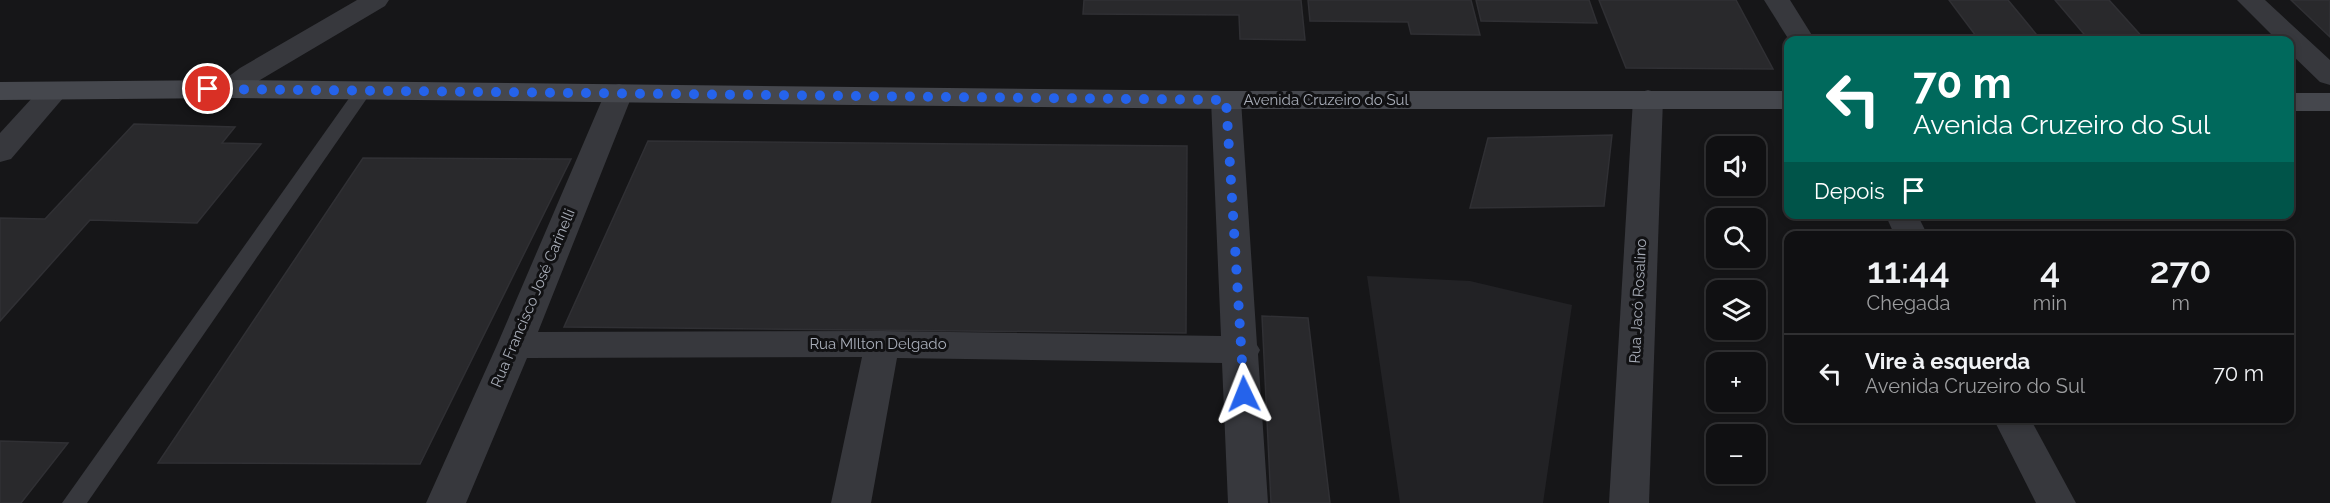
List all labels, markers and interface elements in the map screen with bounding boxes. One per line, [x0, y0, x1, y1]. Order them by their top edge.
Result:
text: 70 m [1913, 59, 2012, 108]
icon: left [1814, 60, 1892, 138]
pin [182, 63, 233, 114]
icon: arrive [191, 72, 224, 105]
street label: Avenida Cruzeiro do Sul [1243, 91, 1410, 109]
text: Avenida Cruzeiro do Sul [1913, 109, 2210, 140]
map controls [1706, 136, 1766, 484]
button: sound [1706, 136, 1766, 196]
icon: arrive [1897, 174, 1930, 207]
text: Depois [1814, 178, 1885, 204]
street label: Rua Francisco José Carinelli [487, 206, 579, 390]
button: search [1706, 208, 1766, 268]
street label: Rua Jacó Rosalino [1626, 238, 1650, 364]
text: 11:44 [1867, 249, 1950, 291]
text: 4 [2040, 249, 2060, 291]
text: 270 [2150, 249, 2211, 291]
button: layers [1706, 280, 1766, 340]
text: Chegada [1867, 291, 1950, 315]
text: min [2033, 291, 2067, 315]
text: m [2171, 291, 2190, 315]
street label: Rua MIlton Delgado [809, 335, 947, 353]
text: Vire à esquerda [1865, 348, 2030, 374]
button: + [1706, 352, 1766, 412]
icon: left [1814, 357, 1847, 390]
text: 70 m [2213, 360, 2264, 386]
position arrow [1212, 362, 1276, 426]
text: Avenida Cruzeiro do Sul [1865, 374, 2085, 398]
button: − [1706, 424, 1766, 484]

